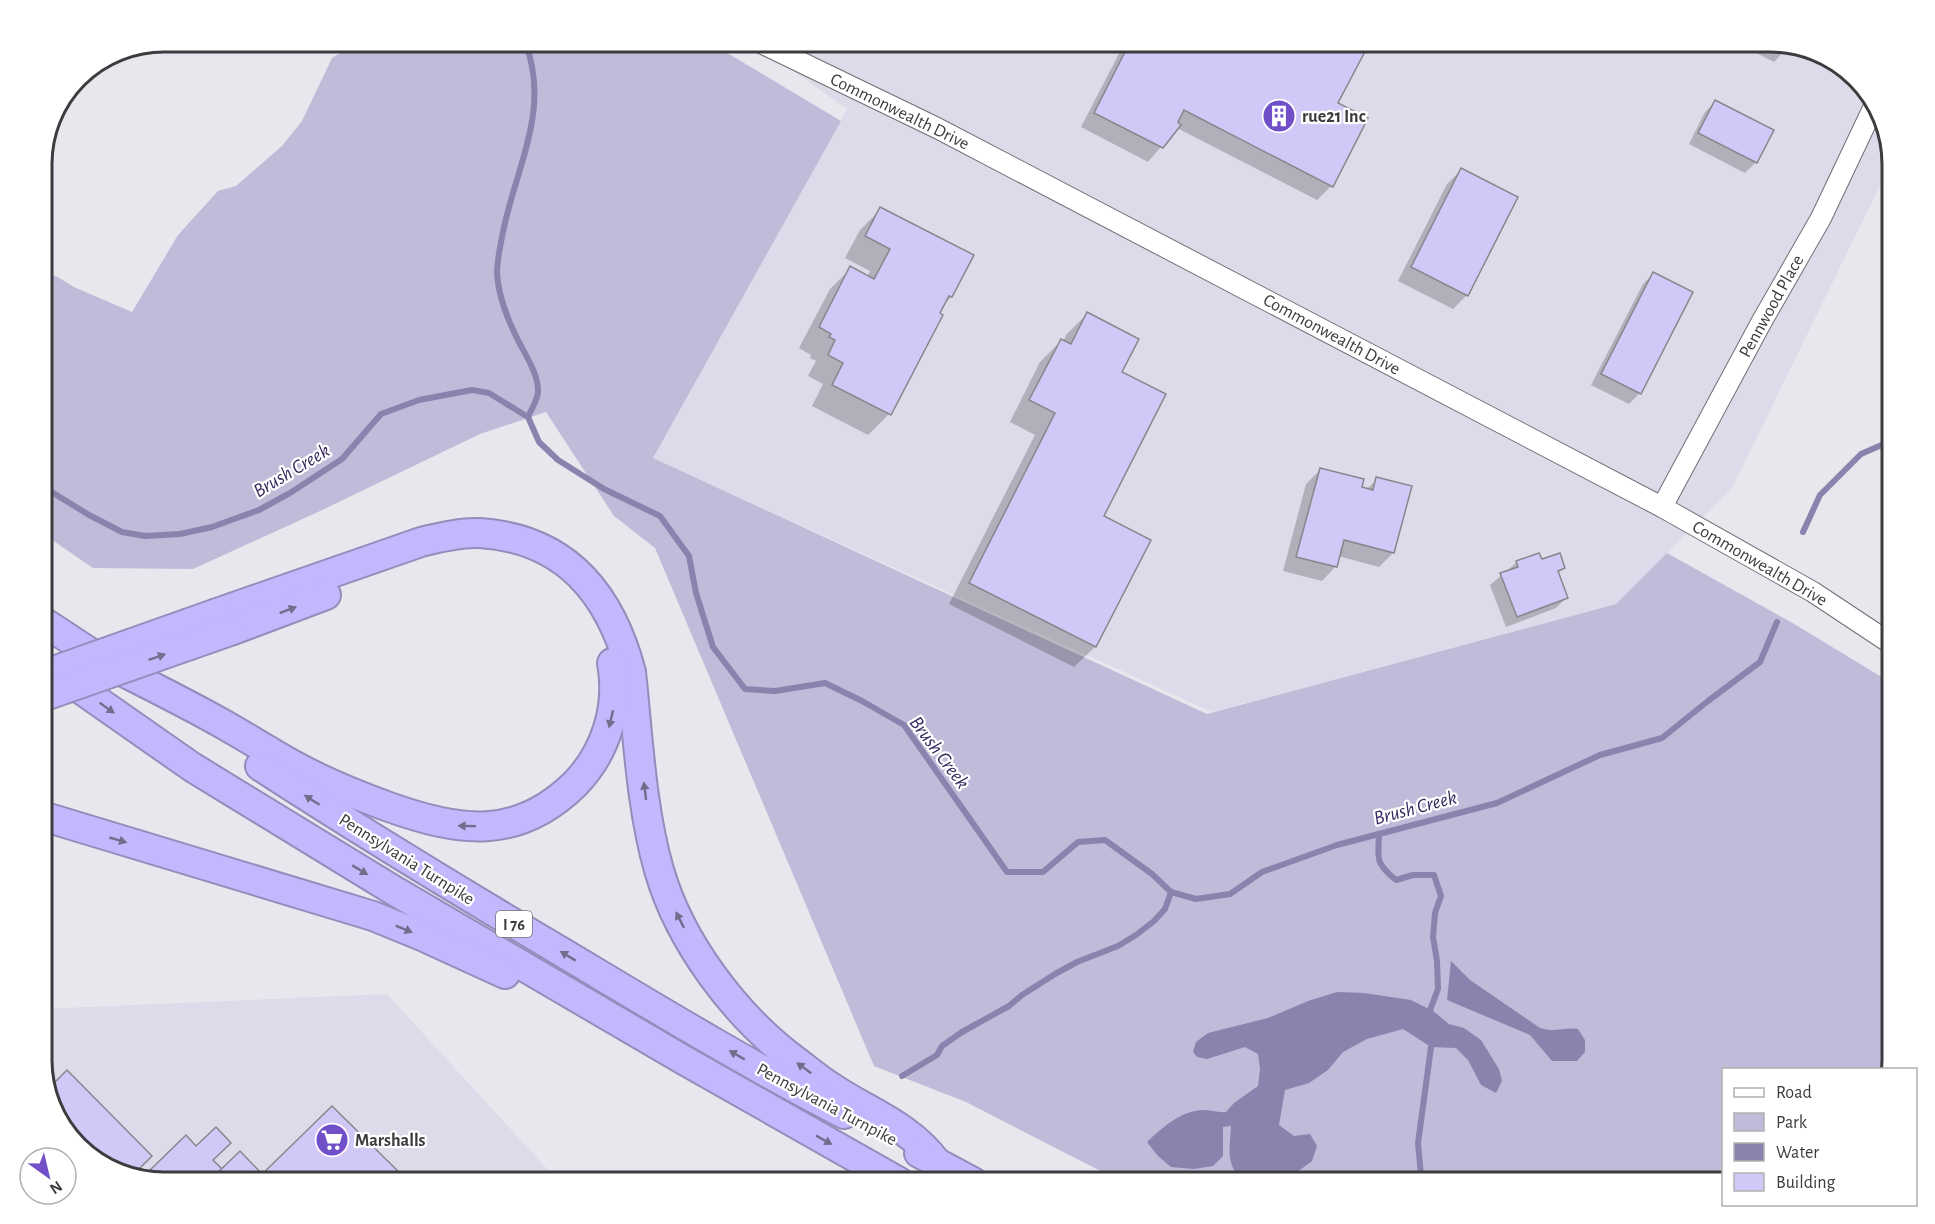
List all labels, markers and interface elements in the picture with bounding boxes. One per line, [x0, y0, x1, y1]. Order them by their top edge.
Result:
street label: Commonwealth Drive [827, 70, 972, 153]
building icon: rue21 Inc [1261, 98, 1297, 134]
place label: rue21 Inc [1302, 108, 1366, 126]
street label: Pennwood Place [1736, 252, 1807, 361]
street label: Commonwealth Drive [1260, 291, 1403, 379]
water label: Brush Creek [250, 440, 333, 501]
street label: Commonwealth Drive [1689, 518, 1830, 610]
one-way arrow [279, 604, 297, 614]
one-way arrow [148, 652, 166, 662]
one-way arrow [99, 702, 115, 714]
one-way arrow [606, 710, 615, 729]
water label: Brush Creek [906, 713, 973, 793]
one-way arrow [640, 781, 650, 800]
water label: Brush Creek [1372, 787, 1459, 829]
one-way arrow [304, 795, 320, 806]
street label: Pennsylvania Turnpike [336, 811, 477, 909]
one-way arrow [458, 822, 477, 831]
one-way arrow [109, 836, 127, 845]
one-way arrow [352, 864, 368, 875]
road number: I 76 [496, 911, 532, 937]
one-way arrow [675, 911, 685, 928]
one-way arrow [396, 924, 414, 934]
one-way arrow [560, 951, 576, 962]
one-way arrow [728, 1050, 745, 1060]
street label: Pennsylvania Turnpike [754, 1060, 900, 1149]
one-way arrow [797, 1062, 812, 1074]
legend [1722, 1068, 1917, 1206]
text: Road [1776, 1084, 1812, 1102]
text: Park [1776, 1114, 1808, 1132]
supermarket icon: Marshalls [314, 1122, 350, 1158]
place label: Marshalls [355, 1132, 426, 1150]
one-way arrow [816, 1135, 833, 1145]
text: Water [1776, 1144, 1819, 1162]
north arrow [18, 1146, 78, 1206]
text: Building [1776, 1174, 1836, 1192]
text: N [47, 1178, 65, 1197]

